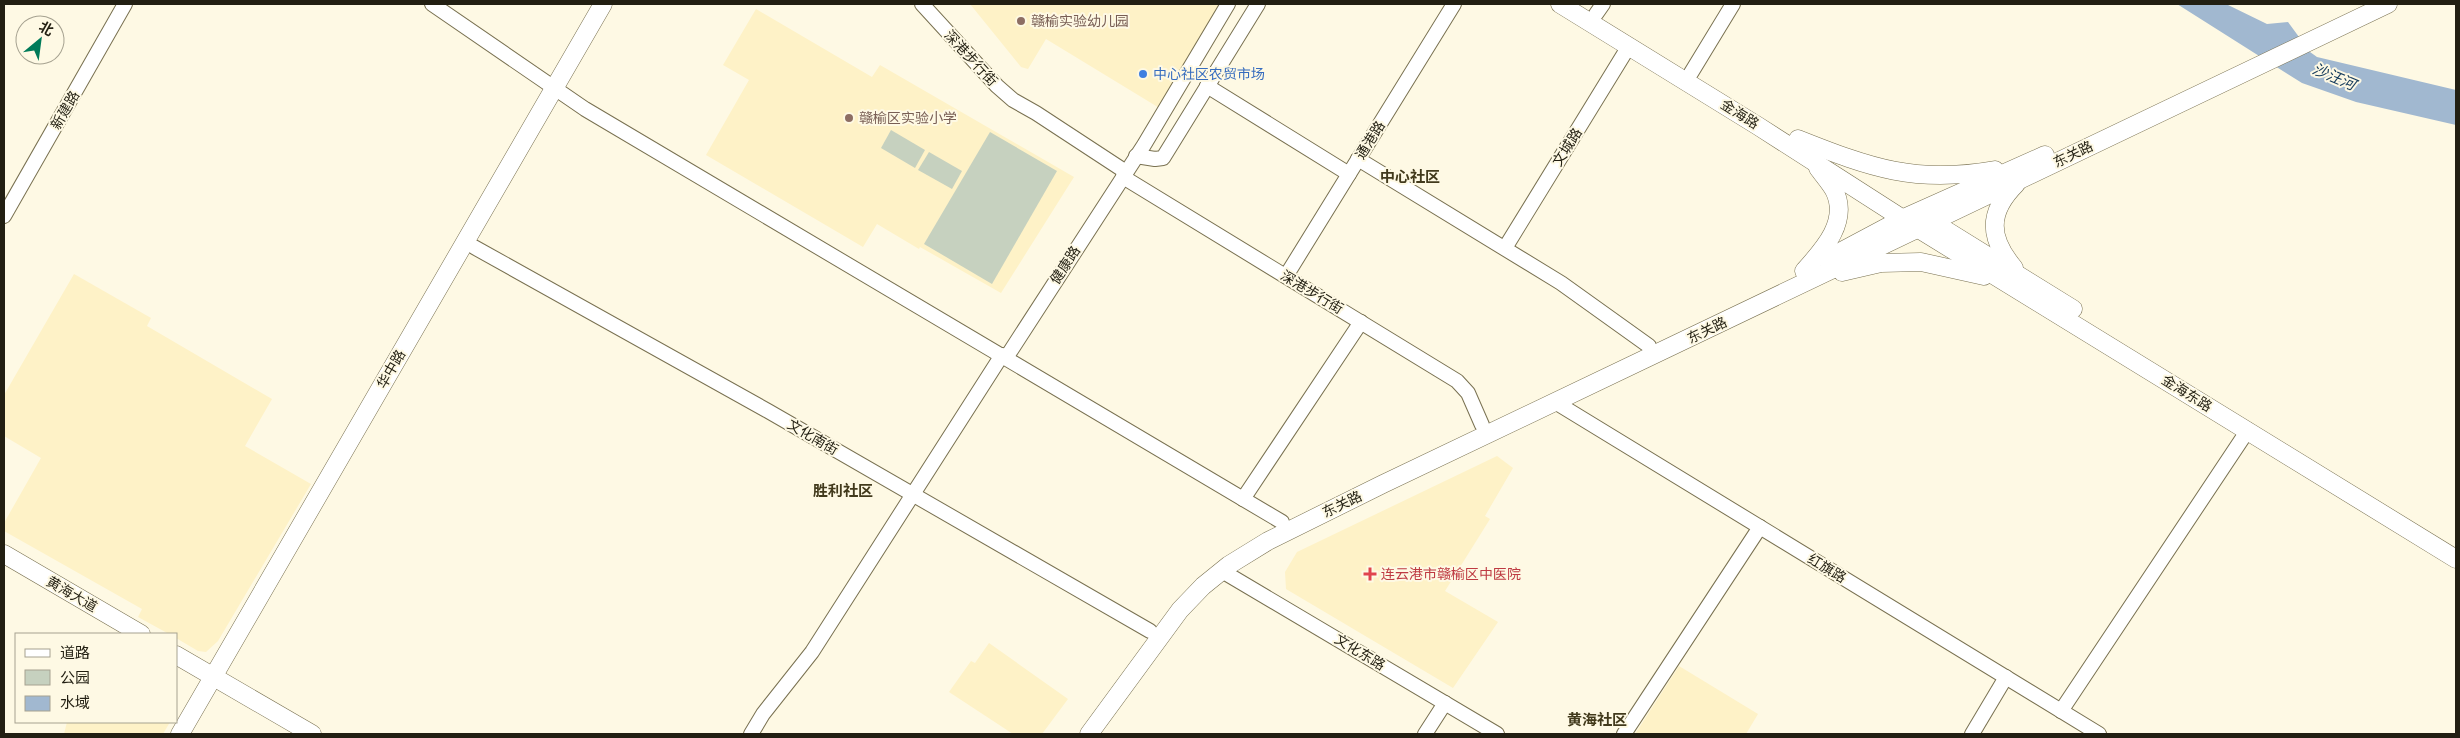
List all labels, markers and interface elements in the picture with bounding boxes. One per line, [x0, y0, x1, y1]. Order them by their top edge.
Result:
place label: 赣榆实验幼儿园 [1031, 12, 1129, 29]
north arrow [15, 15, 65, 65]
marker: 赣榆实验幼儿园 [1015, 15, 1027, 27]
text: 北 [36, 17, 57, 39]
street label: 深港步行街 [941, 26, 1001, 89]
water label: 沙汪河 [2310, 59, 2361, 95]
place label: 中心社区农贸市场 [1153, 65, 1265, 82]
marker: 中心社区农贸市场 [1137, 68, 1149, 80]
street label: 新建路 [47, 87, 82, 132]
street label: 金海路 [1718, 95, 1763, 132]
place label: 赣榆区实验小学 [859, 109, 957, 126]
marker: 赣榆区实验小学 [843, 112, 855, 124]
street label: 通港路 [1351, 117, 1388, 162]
street label: 文城路 [1548, 124, 1585, 169]
street label: 东关路 [2050, 137, 2095, 170]
district label: 中心社区 [1380, 167, 1440, 186]
street label: 健康路 [1046, 242, 1083, 287]
street label: 深港步行街 [1278, 266, 1347, 317]
street label: 东关路 [1684, 313, 1729, 346]
street label: 华中路 [373, 346, 408, 391]
street label: 金海东路 [2159, 371, 2216, 415]
street label: 文化南街 [785, 415, 842, 458]
district label: 胜利社区 [813, 481, 873, 500]
street label: 东关路 [1319, 487, 1364, 520]
street label: 红旗路 [1805, 549, 1850, 586]
place label: 连云港市赣榆区中医院 [1381, 565, 1521, 582]
marker: 连云港市赣榆区中医院 [1363, 567, 1377, 581]
street label: 黄海大道 [44, 572, 101, 615]
street label: 文化东路 [1332, 630, 1389, 673]
legend [15, 633, 178, 723]
text: 道路 [60, 643, 90, 662]
text: 公园 [60, 668, 90, 687]
text: 水域 [60, 693, 90, 712]
district label: 黄海社区 [1567, 710, 1627, 729]

